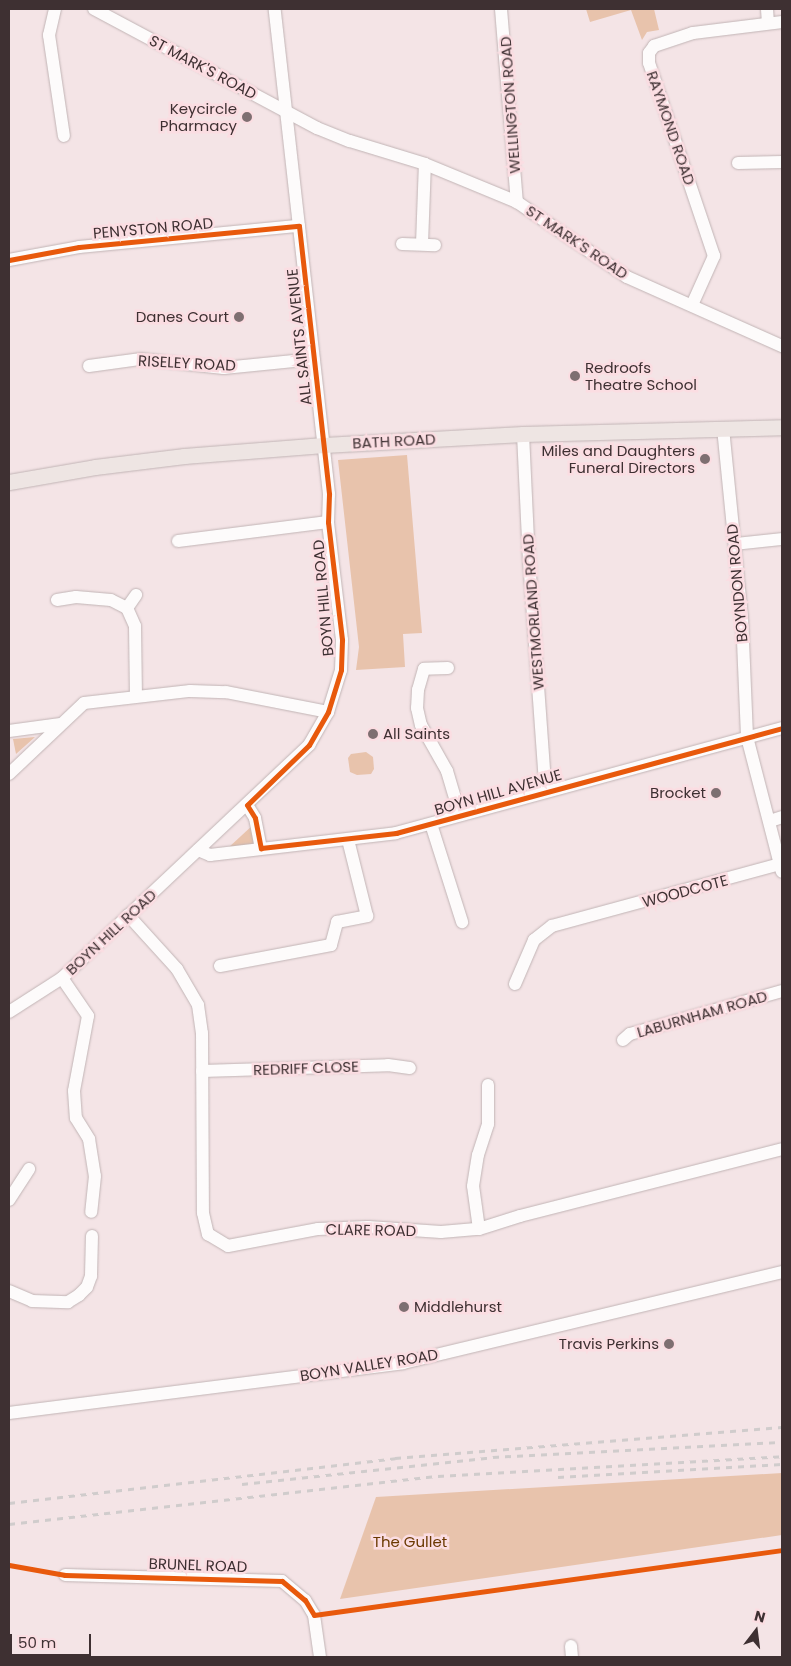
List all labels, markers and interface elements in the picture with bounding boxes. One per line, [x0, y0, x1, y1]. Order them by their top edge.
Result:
street label: ST MARK'S ROAD [146, 31, 260, 103]
street label: WELLINGTON ROAD [496, 36, 524, 174]
street label: RAYMOND ROAD [643, 69, 699, 187]
place label: Keycircle Pharmacy [160, 99, 237, 134]
marker: Keycircle Pharmacy [241, 111, 253, 123]
street label: ST MARK'S ROAD [523, 201, 631, 283]
street label: PENYSTON ROAD [92, 214, 214, 242]
street label: ALL SAINTS AVENUE [283, 268, 315, 406]
place label: Danes Court [136, 308, 229, 326]
marker: Danes Court [233, 311, 245, 323]
street label: RISELEY ROAD [138, 351, 236, 375]
place label: Redroofs Theatre School [585, 358, 697, 393]
marker: Redroofs Theatre School [569, 370, 581, 382]
street label: BATH ROAD [352, 430, 436, 452]
place label: Miles and Daughters Funeral Directors [541, 441, 695, 476]
marker: Miles and Daughters Funeral Directors [699, 453, 711, 465]
street label: BOYNDON ROAD [723, 523, 751, 643]
street label: WESTMORLAND ROAD [519, 533, 547, 691]
street label: BOYN HILL ROAD [309, 539, 337, 657]
place label: All Saints [383, 725, 450, 743]
marker: All Saints [367, 728, 379, 740]
street label: BOYN HILL AVENUE [432, 765, 564, 819]
place label: Brocket [650, 784, 706, 802]
marker: Brocket [710, 787, 722, 799]
street label: WOODCOTE [640, 871, 730, 911]
street label: BOYN HILL ROAD [62, 886, 160, 978]
street label: LABURNHAM ROAD [635, 987, 769, 1041]
street label: REDRIFF CLOSE [253, 1057, 359, 1079]
street label: CLARE ROAD [326, 1220, 416, 1240]
place label: Middlehurst [414, 1298, 502, 1316]
marker: Middlehurst [398, 1301, 410, 1313]
place label: Travis Perkins [559, 1335, 659, 1353]
marker: Travis Perkins [663, 1338, 675, 1350]
street label: BOYN VALLEY ROAD [299, 1345, 439, 1385]
park label: The Gullet [373, 1533, 447, 1551]
street label: BRUNEL ROAD [148, 1554, 248, 1576]
text: N [752, 1605, 768, 1628]
north arrow [731, 1606, 781, 1656]
scale bar [12, 1624, 94, 1656]
text: 50 m [18, 1632, 56, 1653]

